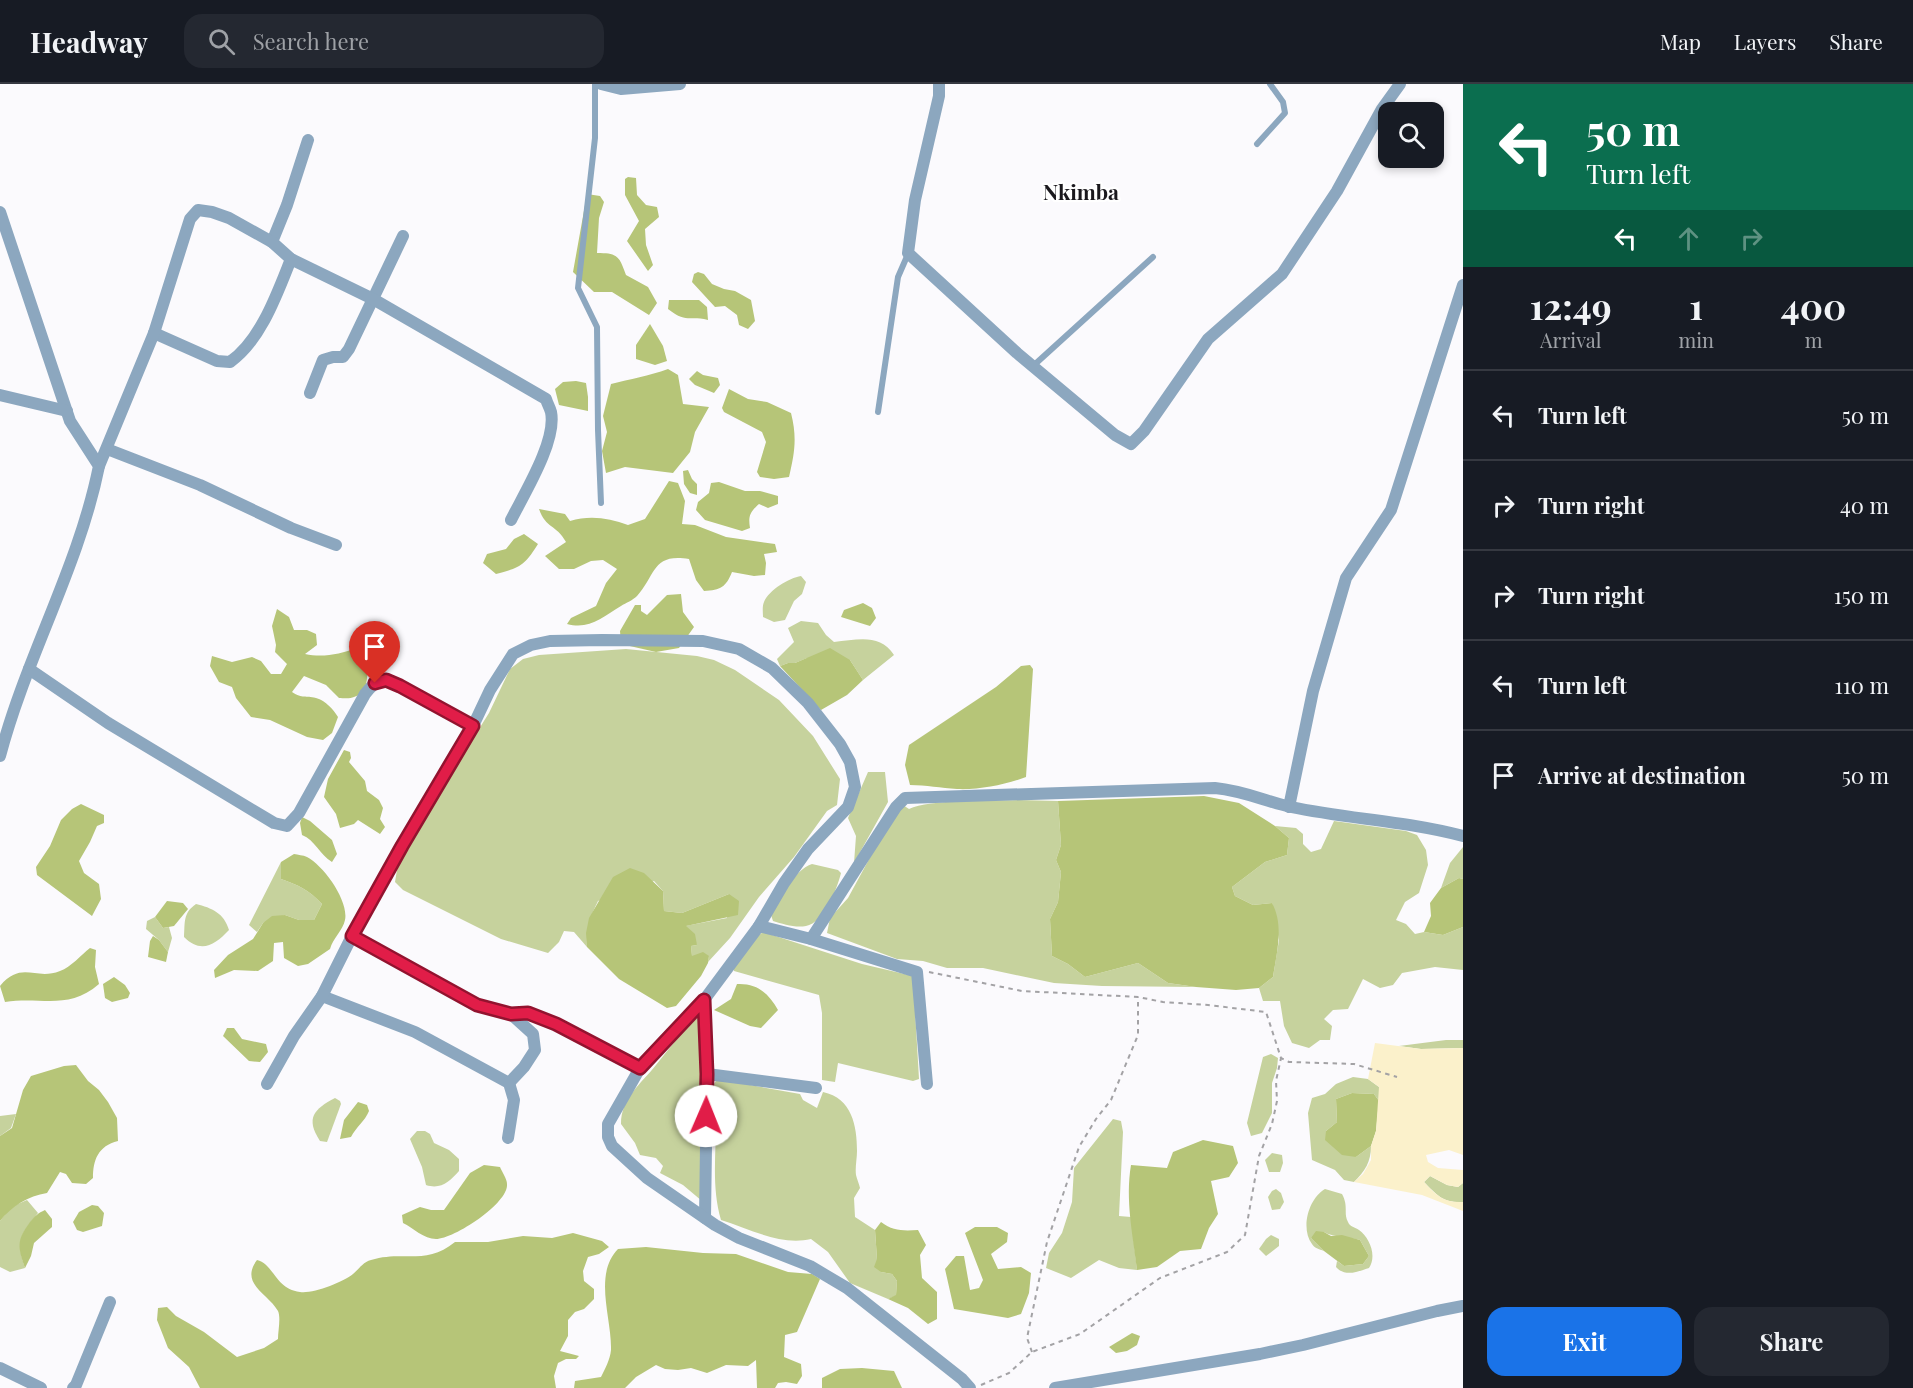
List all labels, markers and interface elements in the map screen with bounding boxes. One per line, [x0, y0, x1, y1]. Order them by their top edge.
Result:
search box [184, 14, 604, 68]
text: Headway [30, 23, 148, 60]
icon: search [205, 25, 238, 58]
text: Search here [253, 26, 369, 56]
text: Map [1660, 27, 1701, 55]
text: Layers [1734, 27, 1796, 55]
text: Share [1829, 27, 1883, 55]
text: 50 m [1586, 101, 1680, 157]
map controls [1378, 102, 1444, 168]
button: search [1378, 102, 1444, 168]
icon: left [1487, 108, 1565, 186]
text: Turn left [1586, 155, 1690, 191]
district label: Nkimba [1043, 177, 1119, 205]
icon: left [1609, 222, 1642, 255]
icon: ahead [1672, 222, 1705, 255]
icon: right [1735, 222, 1768, 255]
text: 12:49 [1530, 281, 1612, 329]
text: 1 [1689, 281, 1703, 329]
text: 400 [1781, 281, 1846, 329]
text: Arrival [1540, 326, 1602, 353]
text: min [1678, 326, 1714, 353]
text: m [1805, 326, 1822, 353]
icon: left [1487, 399, 1520, 432]
text: Turn left [1538, 400, 1627, 430]
text: 50 m [1842, 400, 1889, 430]
icon: right [1487, 489, 1520, 522]
text: Turn right [1538, 490, 1644, 520]
text: 40 m [1840, 490, 1889, 520]
icon: right [1487, 579, 1520, 612]
text: Turn right [1538, 580, 1644, 610]
text: 150 m [1834, 580, 1889, 610]
pin [349, 621, 400, 683]
icon: arrive [358, 630, 391, 663]
icon: left [1487, 669, 1520, 702]
text: Turn left [1538, 670, 1627, 700]
text: 110 m [1835, 670, 1889, 700]
icon: arrive [1487, 759, 1520, 792]
text: Arrive at destination [1538, 760, 1746, 790]
text: 50 m [1842, 760, 1889, 790]
position arrow [674, 1084, 738, 1148]
button: Exit [1487, 1307, 1682, 1376]
button: Share [1694, 1307, 1889, 1376]

